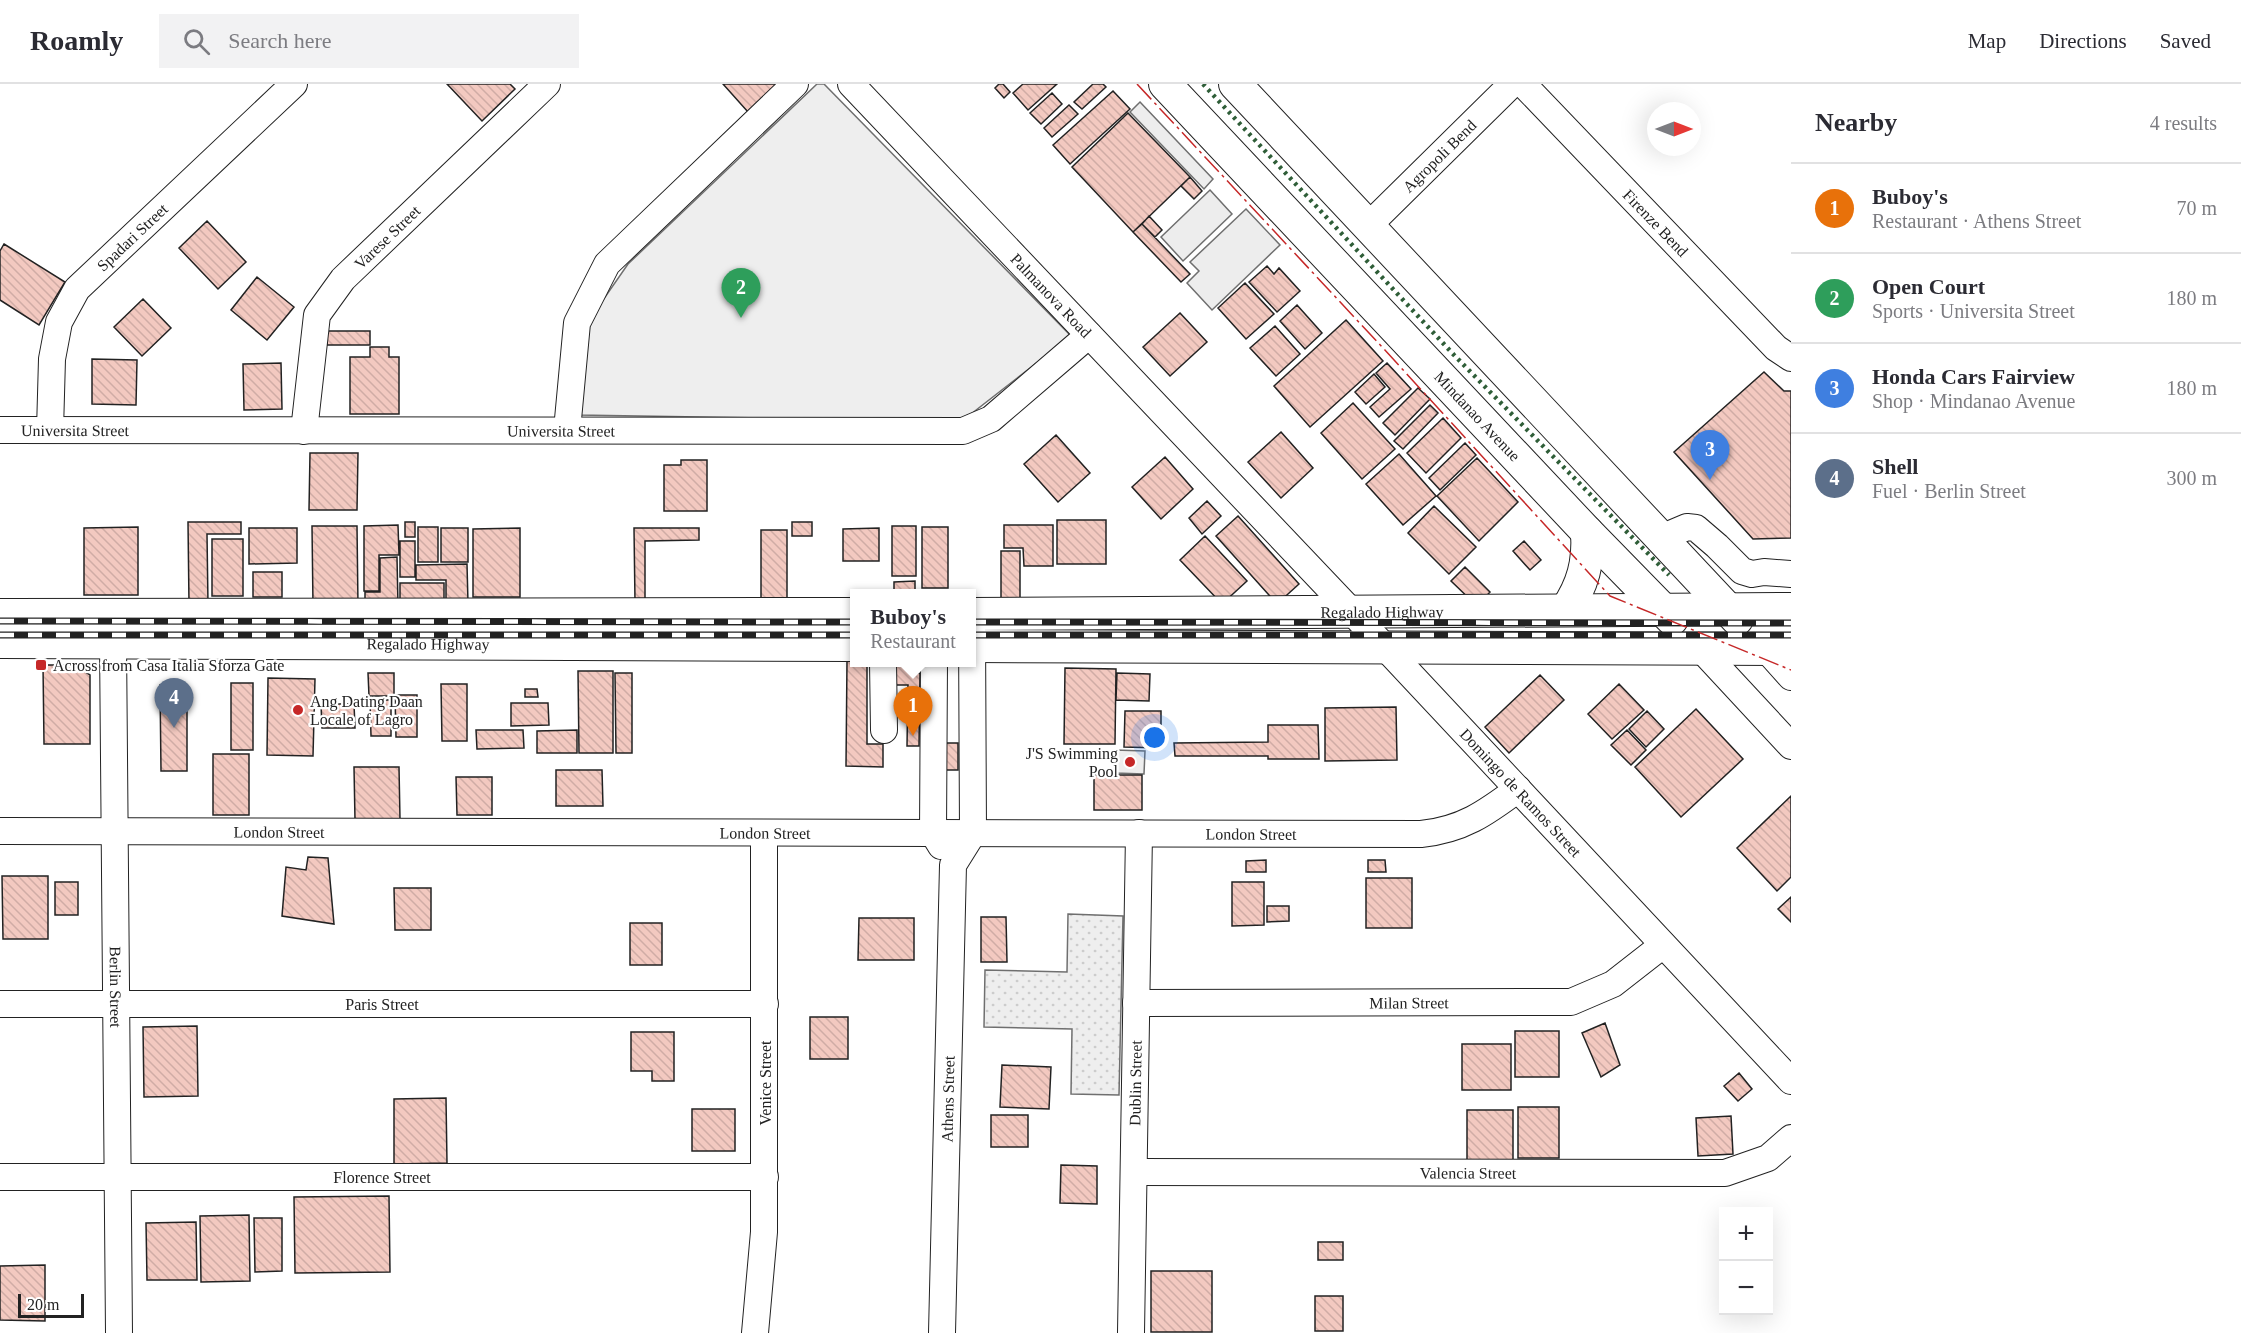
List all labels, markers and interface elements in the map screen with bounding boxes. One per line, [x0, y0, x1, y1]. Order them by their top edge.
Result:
search box [159, 14, 579, 68]
text: Roamly [30, 25, 123, 56]
icon: search [180, 25, 213, 58]
text: Search here [228, 28, 332, 53]
text: Map [1968, 29, 2006, 53]
text: Directions [2039, 29, 2127, 53]
text: Saved [2160, 29, 2211, 53]
north arrow [1647, 102, 1701, 156]
text: Nearby [1815, 108, 1897, 137]
text: 4 results [2150, 112, 2217, 134]
street label: Agropoli Bend [1400, 117, 1480, 196]
text: Buboy's [1872, 184, 1948, 209]
street label: Firenze Bend [1620, 186, 1691, 260]
text: 1 [1830, 197, 1840, 219]
text: 70 m [2176, 197, 2217, 219]
street label: Spadari Street [94, 200, 171, 275]
street label: Varese Street [351, 202, 424, 272]
text: Restaurant · Athens Street [1872, 210, 2081, 232]
street label: Palmanova Road [1007, 250, 1095, 341]
pin: 2 [722, 268, 760, 318]
text: Open Court [1872, 274, 1985, 299]
text: 2 [1830, 287, 1840, 309]
text: 180 m [2166, 287, 2217, 309]
text: Sports · Universita Street [1872, 300, 2075, 322]
text: Honda Cars Fairview [1872, 364, 2075, 389]
street label: Mindanao Avenue [1431, 368, 1523, 465]
text: 3 [1830, 377, 1840, 399]
text: 180 m [2166, 377, 2217, 399]
text: Shop · Mindanao Avenue [1872, 390, 2076, 412]
street label: Universita Street [21, 422, 130, 439]
street label: Universita Street [507, 423, 616, 440]
pin: 3 [1690, 430, 1730, 480]
text: Shell [1872, 454, 1918, 479]
text: 4 [1830, 467, 1840, 489]
text: 300 m [2166, 467, 2217, 489]
text: Fuel · Berlin Street [1872, 480, 2026, 502]
popup [850, 589, 976, 667]
street label: Regalado Highway [1320, 603, 1444, 622]
text: Buboy's [870, 604, 946, 629]
text: Restaurant [870, 630, 956, 652]
street label: Regalado Highway [366, 635, 490, 654]
place label: Across from Casa Italia Sforza Gate [53, 657, 284, 674]
marker: Across from Casa Italia Sforza Gate [34, 658, 48, 672]
pin: 4 [154, 678, 194, 728]
pin: 1 [894, 686, 932, 736]
place label: Ang Dating Daan Locale of Lagro [310, 693, 423, 729]
marker: Ang Dating Daan Locale of Lagro [291, 703, 305, 717]
your location [1140, 723, 1169, 752]
street label: Domingo de Ramos Street [1456, 725, 1585, 861]
place label: J'S Swimming Pool [1026, 745, 1119, 780]
marker: J'S Swimming Pool [1123, 755, 1137, 769]
street label: London Street [233, 823, 325, 841]
street label: London Street [719, 825, 811, 842]
street label: London Street [1205, 826, 1297, 843]
street label: Berlin Street [107, 946, 124, 1028]
street label: Milan Street [1369, 994, 1449, 1011]
street label: Paris Street [345, 996, 419, 1013]
street label: Dublin Street [1126, 1039, 1145, 1126]
street label: Venice Street [757, 1040, 774, 1125]
street label: Athens Street [938, 1055, 958, 1143]
street label: Valencia Street [1420, 1164, 1517, 1182]
street label: Florence Street [333, 1169, 431, 1186]
map controls [1719, 1207, 1773, 1315]
button: + [1719, 1207, 1773, 1261]
button: − [1719, 1261, 1773, 1315]
scale bar [18, 1291, 84, 1318]
text: 20 m [27, 1296, 59, 1313]

